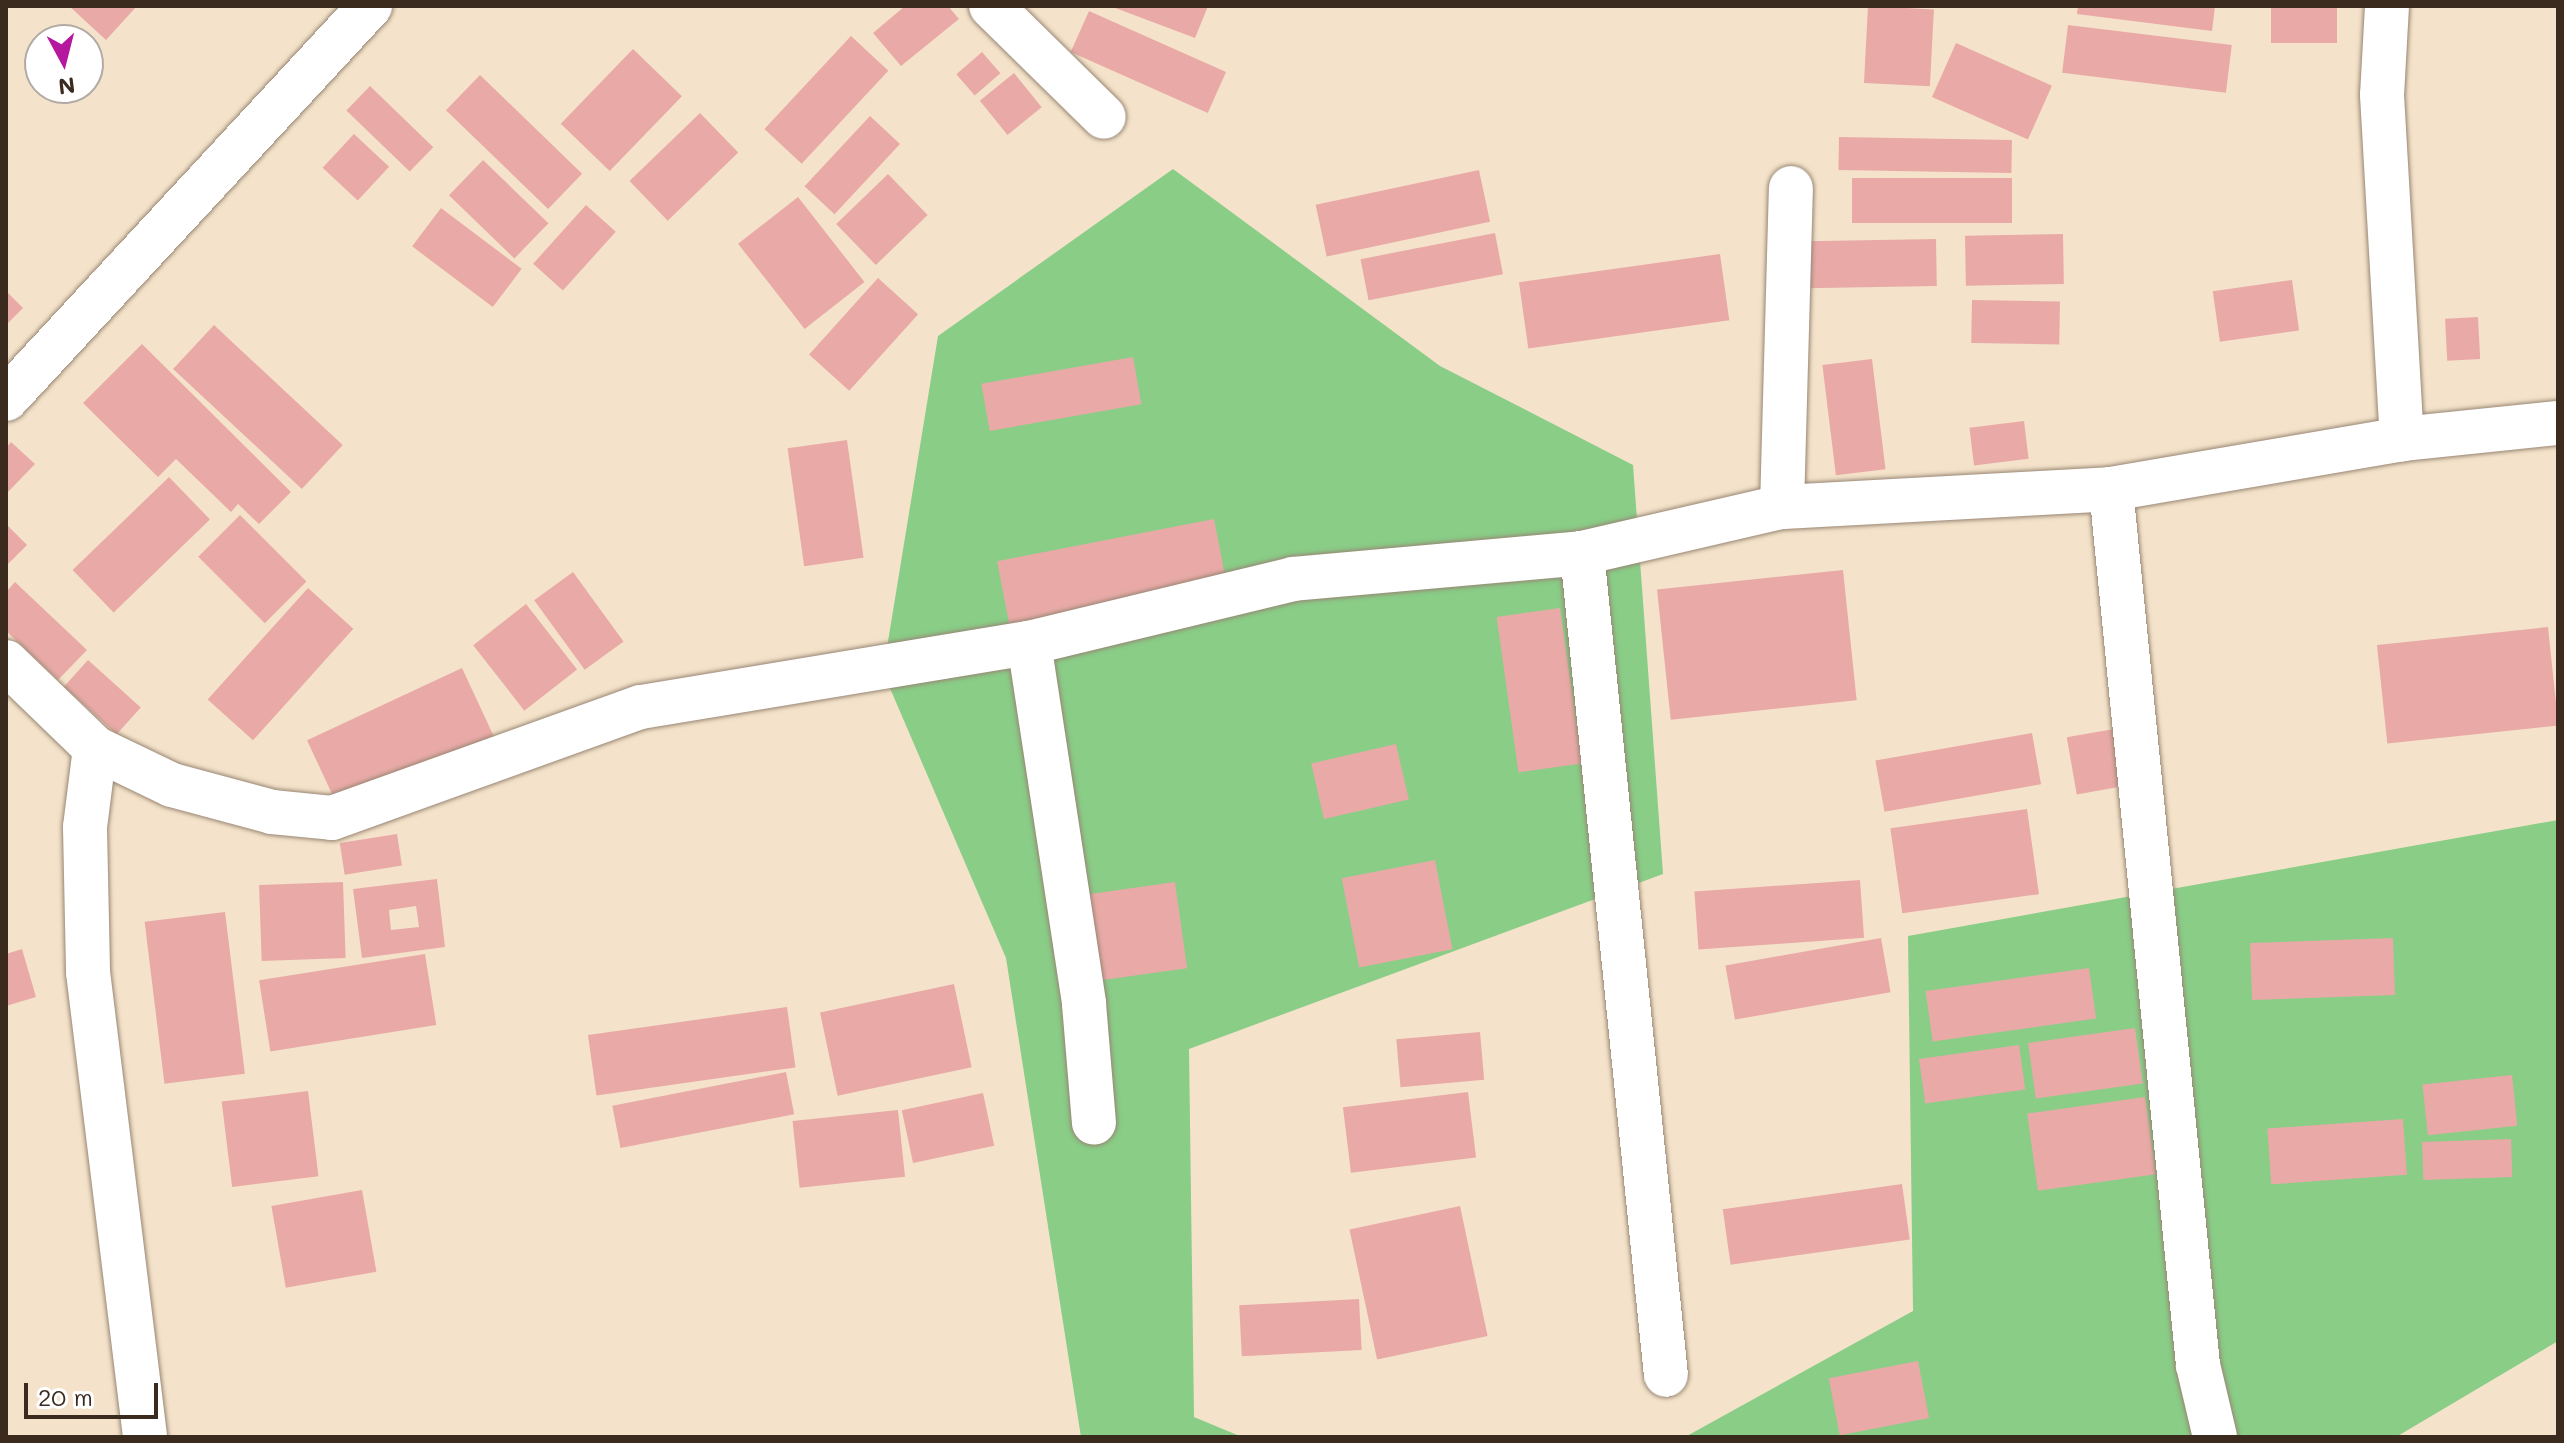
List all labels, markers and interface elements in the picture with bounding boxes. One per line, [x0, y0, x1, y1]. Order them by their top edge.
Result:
north arrow [24, 24, 104, 104]
text: N [57, 71, 77, 102]
scale bar [28, 1367, 162, 1417]
text: 20 m [38, 1381, 93, 1412]

